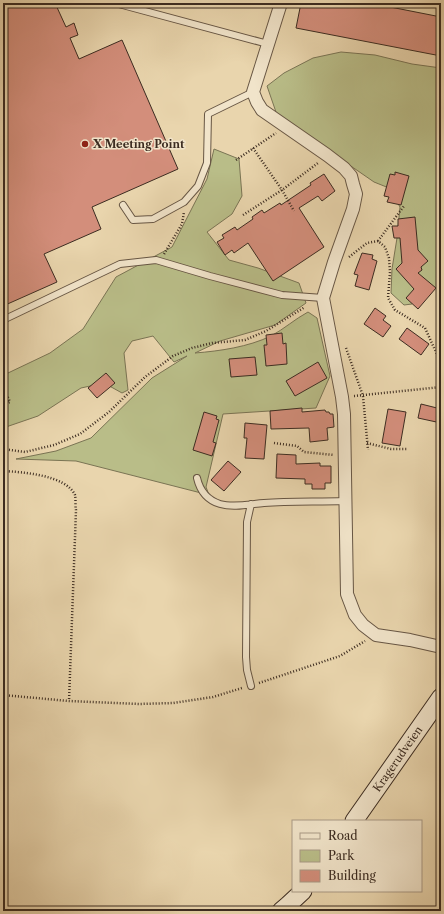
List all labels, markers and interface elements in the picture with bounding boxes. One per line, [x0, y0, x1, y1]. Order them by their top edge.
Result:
place label: X Meeting Point [92, 137, 185, 151]
marker: X Meeting Point [80, 139, 90, 149]
street label: Kragerudveien [370, 723, 426, 794]
legend [292, 820, 422, 892]
text: Road [328, 828, 358, 843]
text: Park [328, 848, 355, 863]
text: Building [328, 868, 376, 883]

